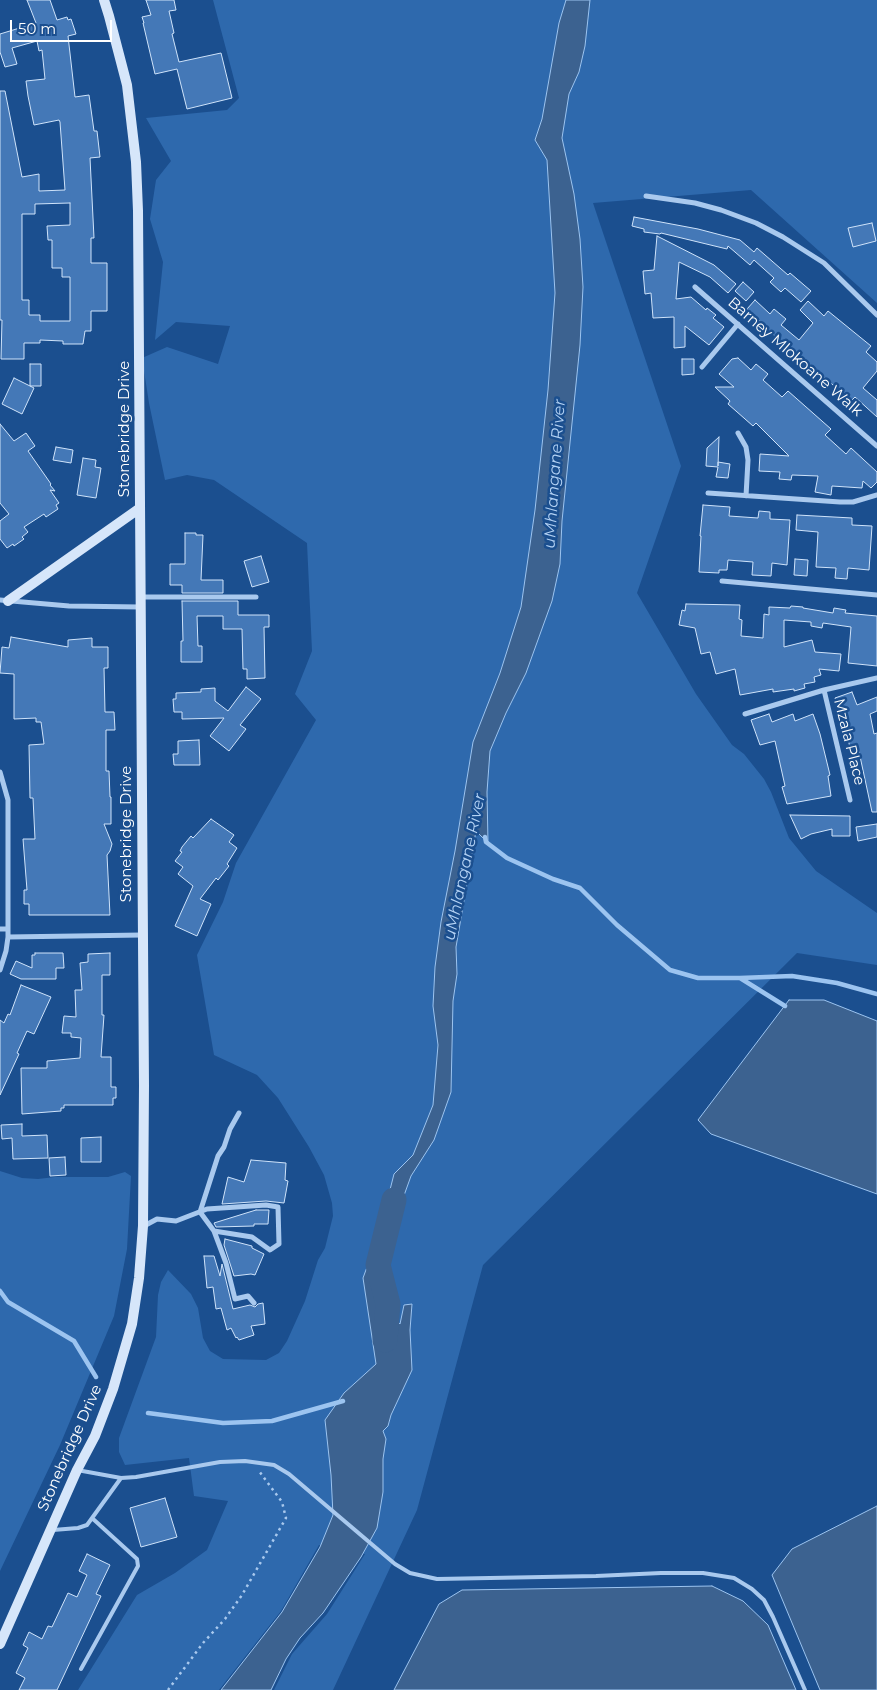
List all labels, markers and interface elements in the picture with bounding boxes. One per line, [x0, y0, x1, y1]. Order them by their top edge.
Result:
scale bar [12, 10, 115, 42]
text: 50 m [18, 19, 56, 38]
street label: Barney Mlokoane Walk [724, 294, 866, 420]
street label: Stonebridge Drive [116, 361, 134, 497]
water label: uMhlangane River [540, 399, 570, 549]
street label: Mzala Place [830, 697, 868, 787]
street label: Stonebridge Drive [118, 766, 136, 902]
water label: uMhlangane River [440, 792, 490, 942]
street label: Stonebridge Drive [34, 1382, 106, 1514]

